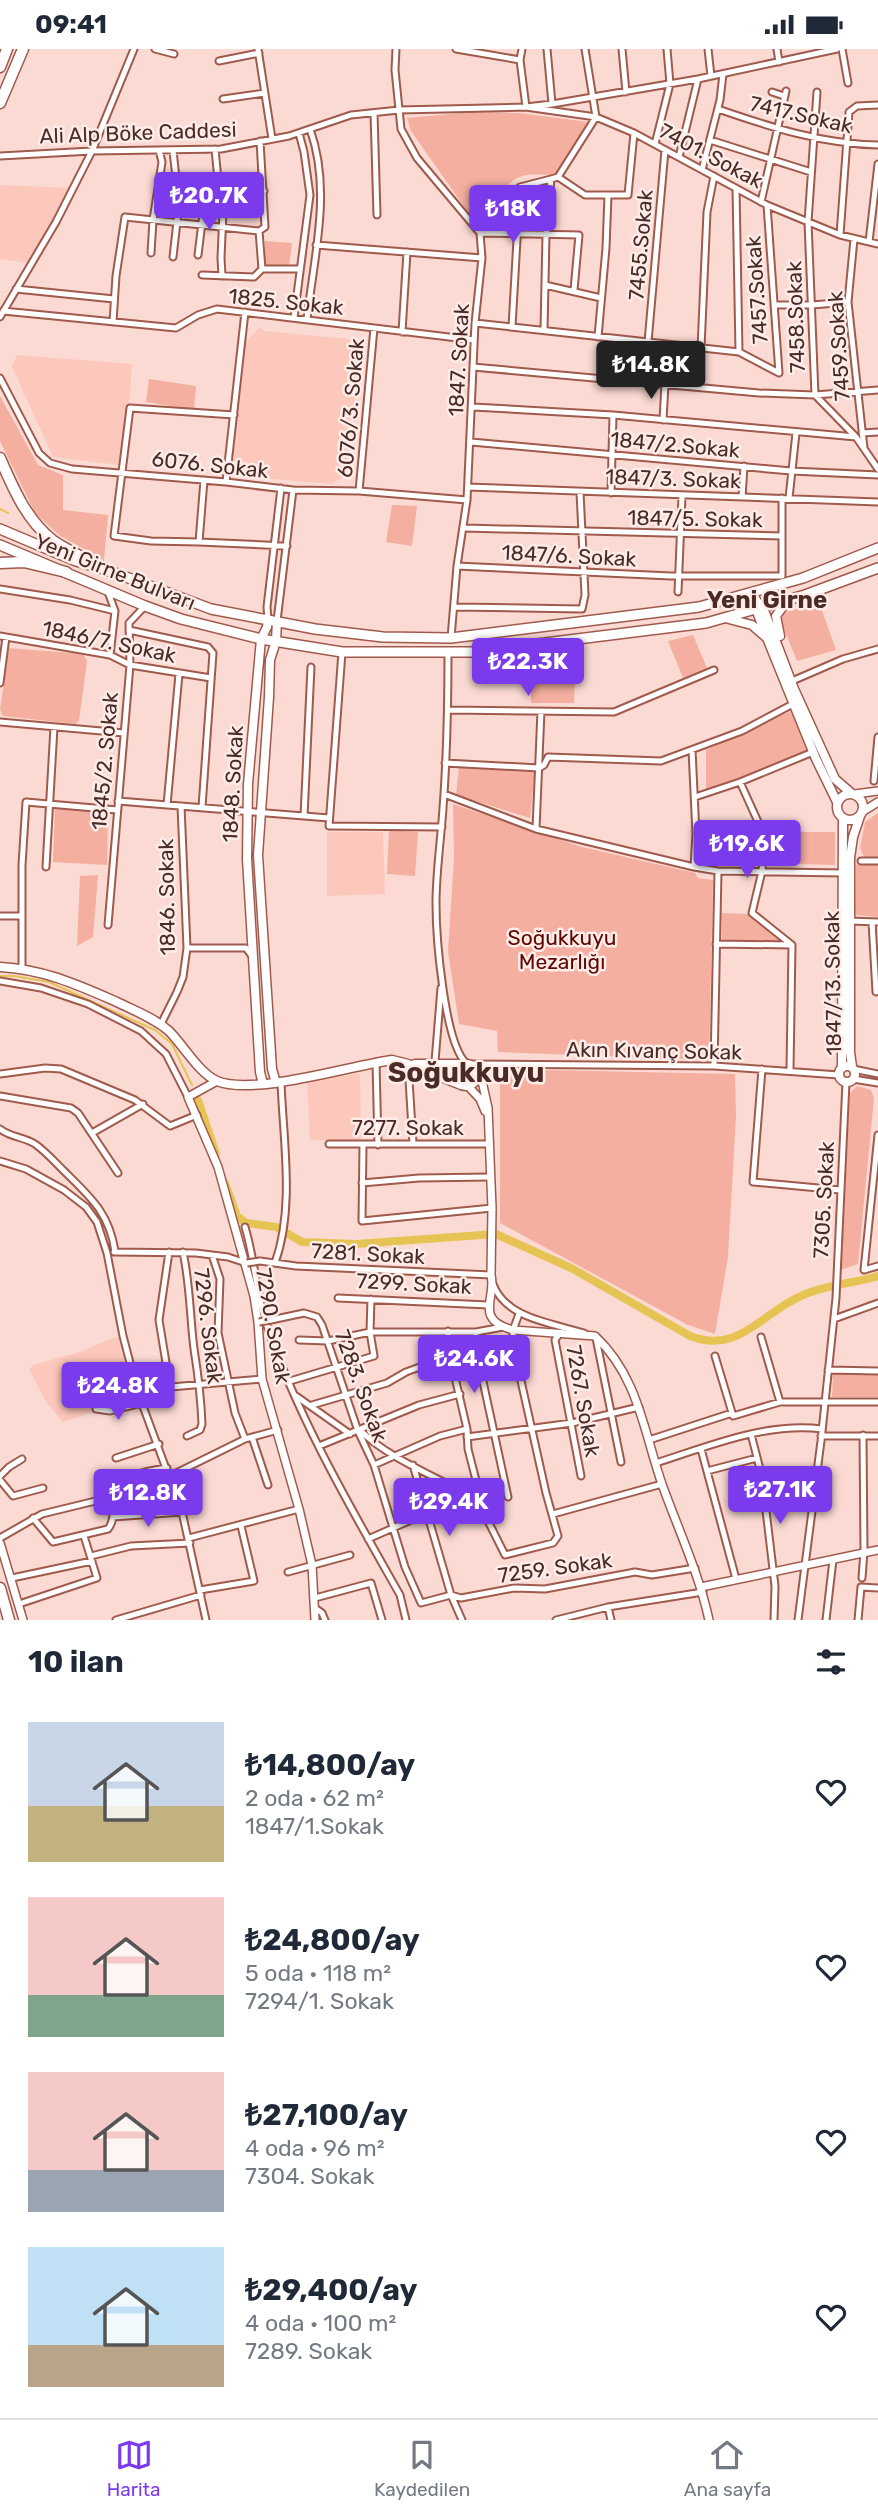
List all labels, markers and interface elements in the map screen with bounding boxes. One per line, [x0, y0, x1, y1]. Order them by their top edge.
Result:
text: 09:41 [35, 9, 107, 40]
street label: 7417.Sokak [747, 91, 855, 138]
street label: Ali Alp Böke Caddesi [39, 117, 237, 148]
street label: 7401. Sokak [655, 118, 768, 193]
pin: ₺20.7K [152, 173, 266, 232]
text: ₺20.7K [170, 181, 248, 209]
pin: ₺18K [472, 185, 554, 245]
street label: 7455.Sokak [623, 188, 658, 301]
text: ₺18K [485, 194, 541, 222]
street label: 7457.Sokak [740, 235, 773, 345]
street label: 7458.Sokak [781, 260, 810, 373]
street label: 1825. Sokak [227, 283, 345, 320]
street label: 7459.Sokak [822, 290, 855, 402]
street label: 1847. Sokak [443, 303, 474, 417]
street label: 6076/3. Sokak [332, 337, 369, 479]
pin: ₺14.8K [594, 341, 708, 401]
text: ₺14.8K [612, 350, 690, 378]
street label: 1847/2.Sokak [609, 426, 741, 463]
street label: 6076. Sokak [150, 446, 270, 483]
street label: 1847/3. Sokak [605, 464, 741, 493]
street label: 1847/5. Sokak [627, 505, 763, 532]
street label: Yeni Girne Bulvarı [31, 528, 199, 615]
street label: 1847/6. Sokak [501, 539, 637, 572]
district label: Yeni Girne [707, 586, 827, 614]
street label: 1846/7. Sokak [40, 615, 178, 668]
pin: ₺22.3K [471, 639, 585, 698]
text: ₺22.3K [488, 647, 568, 675]
street label: 1845/2. Sokak [86, 691, 123, 831]
street label: 1848. Sokak [217, 725, 248, 843]
pin: ₺19.6K [690, 821, 804, 880]
text: ₺19.6K [710, 829, 784, 857]
street label: 1846. Sokak [153, 838, 180, 956]
street label: 1847/13. Sokak [819, 910, 846, 1056]
park label: Soğukkuyu Mezarlığı [508, 925, 616, 974]
street label: Akın Kıvanç Sokak [566, 1036, 742, 1065]
district label: Soğukkuyu [388, 1056, 544, 1089]
street label: 7277. Sokak [352, 1115, 464, 1140]
street label: 7305. Sokak [808, 1140, 839, 1259]
street label: 7281. Sokak [310, 1238, 426, 1269]
street label: 7290. Sokak [251, 1266, 296, 1386]
street label: 7296. Sokak [189, 1267, 228, 1385]
street label: 7299. Sokak [356, 1268, 472, 1299]
street label: 7283. Sokak [330, 1326, 393, 1446]
pin: ₺24.6K [417, 1335, 531, 1395]
street label: 7267. Sokak [561, 1343, 606, 1459]
text: ₺24.6K [434, 1344, 514, 1372]
pin: ₺24.8K [61, 1363, 175, 1422]
text: ₺24.8K [78, 1371, 158, 1399]
pin: ₺27.1K [723, 1467, 837, 1526]
pin: ₺12.8K [91, 1469, 205, 1529]
text: ₺27.1K [744, 1475, 816, 1503]
text: ₺12.8K [110, 1478, 186, 1506]
pin: ₺29.4K [392, 1479, 506, 1538]
text: ₺29.4K [410, 1487, 489, 1515]
street label: 7259. Sokak [496, 1547, 614, 1588]
icon: filters [812, 1643, 850, 1681]
text: 10 ilan [28, 1644, 124, 1680]
text: ₺14,800/ay [245, 1747, 415, 1783]
icon: home [84, 1750, 168, 1834]
icon: heart [812, 1773, 850, 1811]
text: 2 oda · 62 m² [245, 1784, 384, 1812]
text: 1847/1.Sokak [245, 1812, 384, 1840]
text: ₺24,800/ay [245, 1922, 420, 1958]
icon: home [84, 1925, 168, 2009]
icon: heart [812, 1948, 850, 1986]
text: 5 oda · 118 m² [245, 1959, 391, 1987]
text: 7294/1. Sokak [245, 1987, 394, 2015]
text: ₺27,100/ay [245, 2097, 408, 2133]
icon: home [84, 2100, 168, 2184]
icon: heart [812, 2123, 850, 2161]
text: 4 oda · 96 m² [245, 2134, 385, 2162]
text: 7304. Sokak [245, 2162, 374, 2190]
text: ₺29,400/ay [245, 2272, 417, 2308]
icon: home [84, 2275, 168, 2359]
icon: heart [812, 2298, 850, 2336]
text: 4 oda · 100 m² [245, 2309, 396, 2337]
text: 7289. Sokak [245, 2337, 372, 2365]
tab: Harita [107, 2436, 161, 2501]
tab: Kaydedilen [374, 2436, 470, 2501]
tab: Ana sayfa [684, 2436, 771, 2501]

